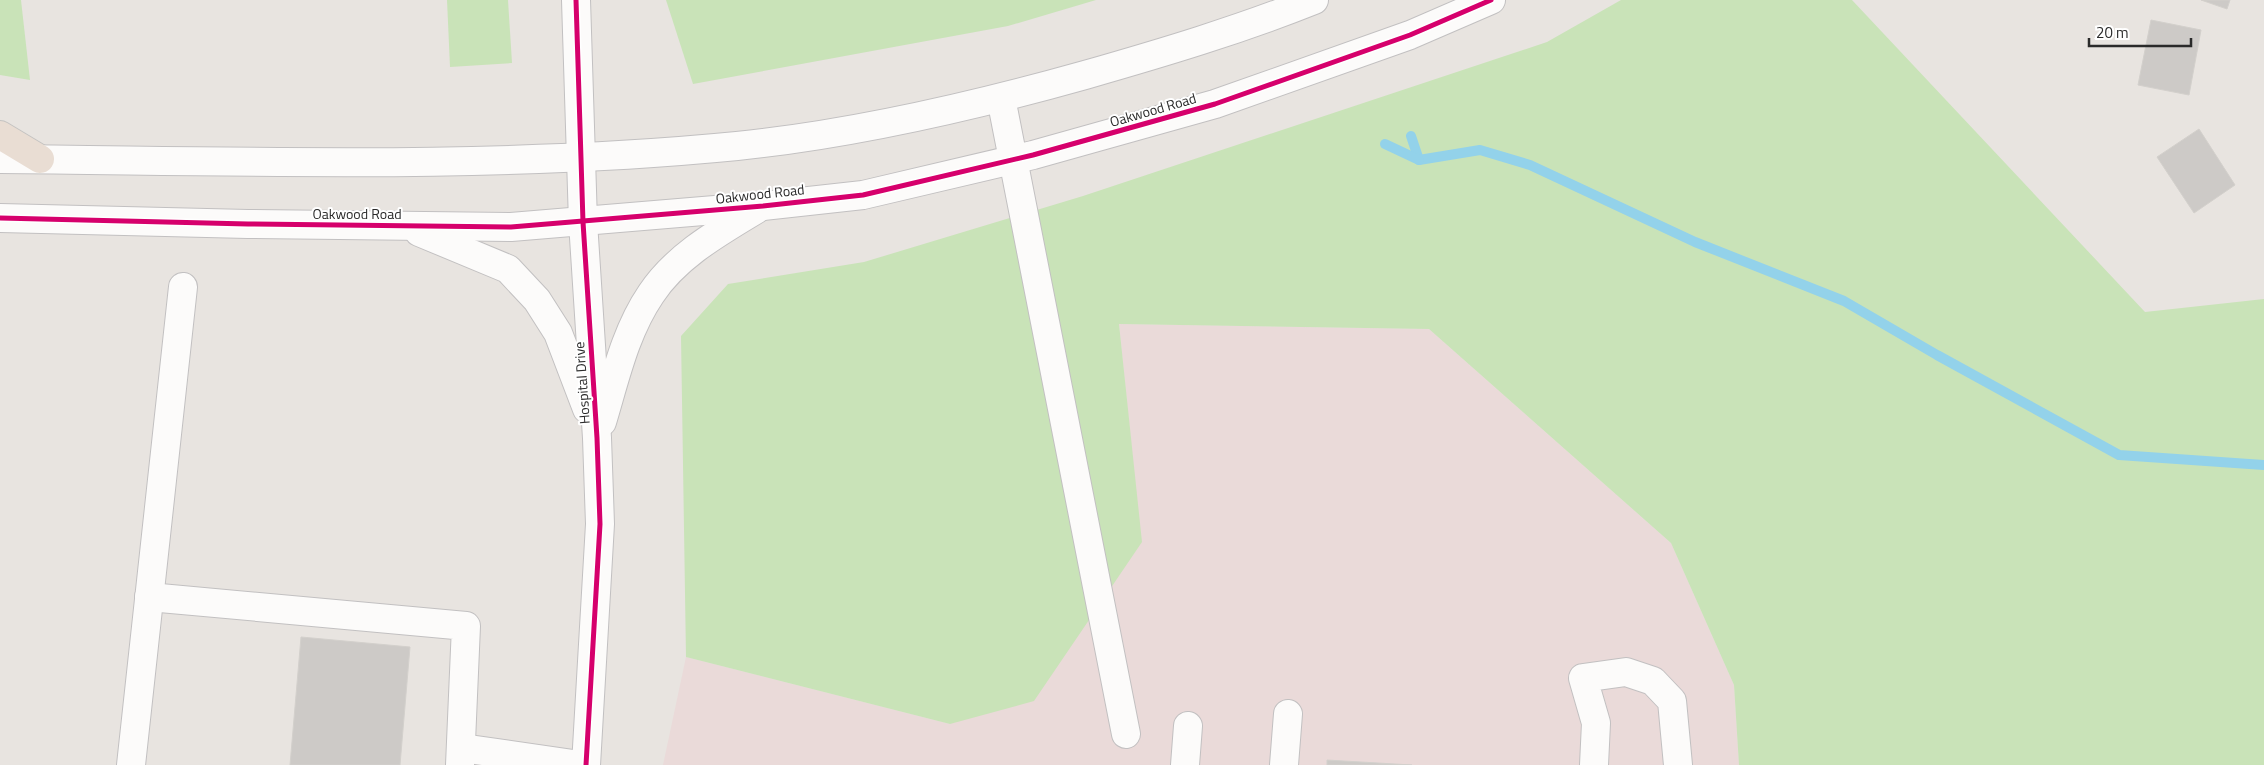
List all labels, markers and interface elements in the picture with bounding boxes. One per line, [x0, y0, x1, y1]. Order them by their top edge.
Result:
scale bar [2089, 15, 2192, 47]
text: 20 m [2096, 21, 2129, 44]
street label: Oakwood Road [1107, 87, 1199, 132]
street label: Oakwood Road [715, 178, 805, 209]
street label: Oakwood Road [312, 203, 402, 224]
street label: Hospital Drive [568, 341, 595, 425]

